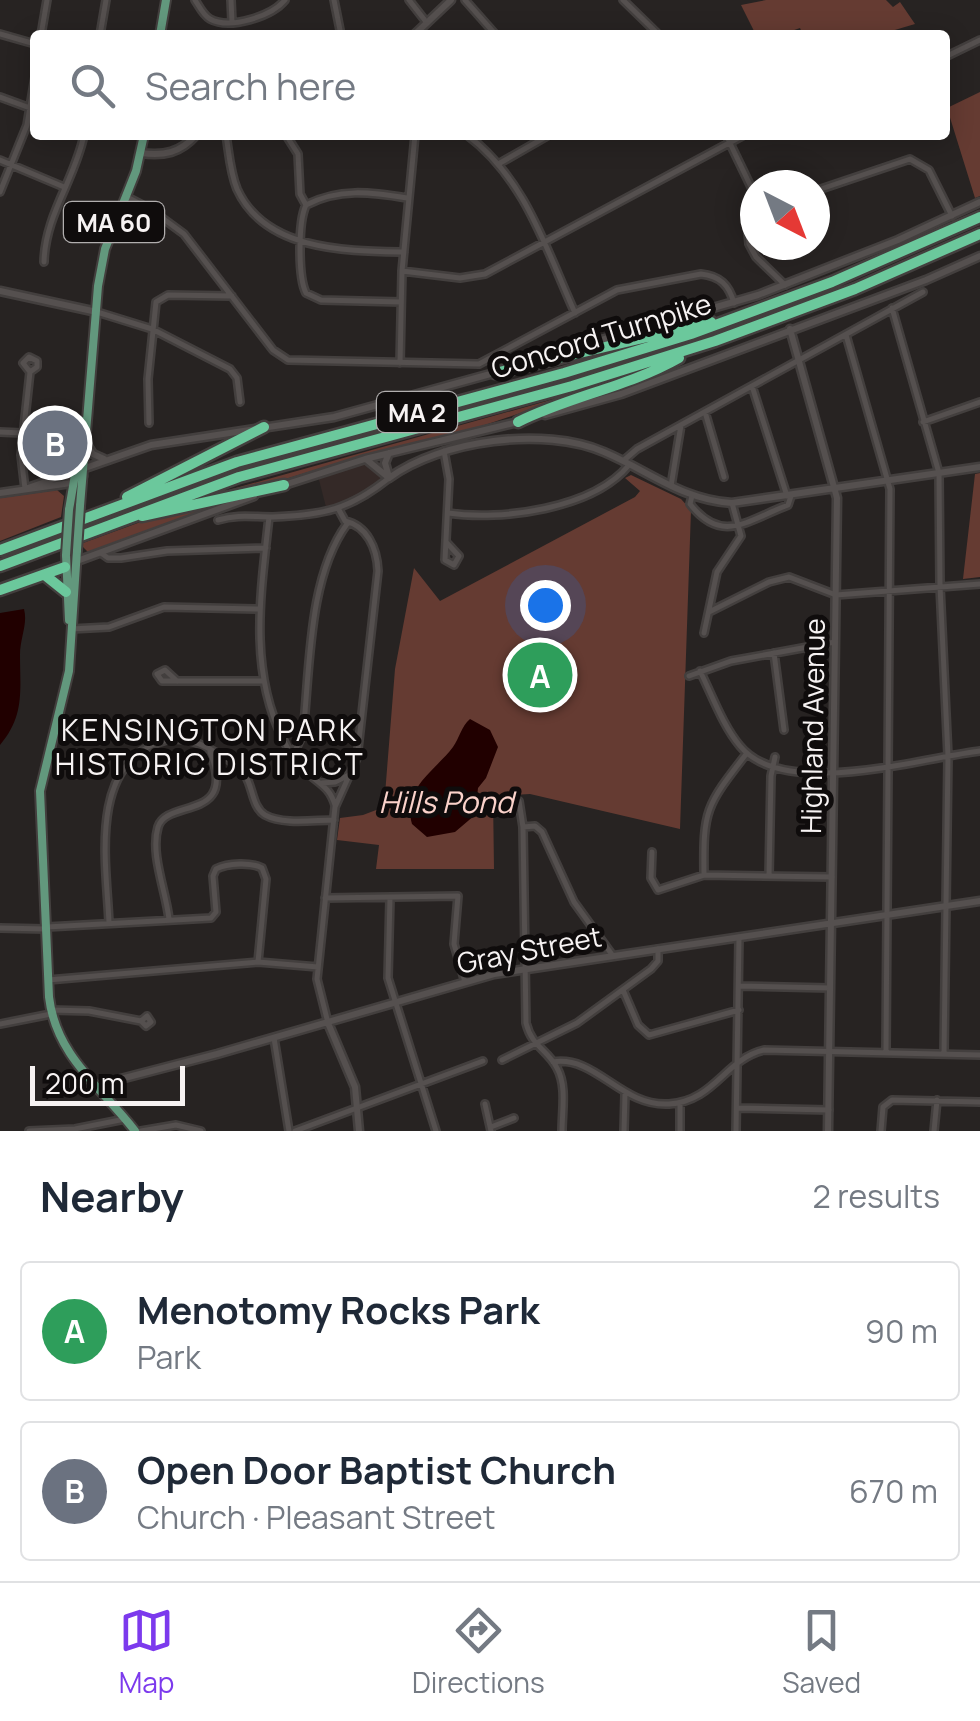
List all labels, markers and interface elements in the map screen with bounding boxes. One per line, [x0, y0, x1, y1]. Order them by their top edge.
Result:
search box [30, 30, 950, 140]
icon: search [65, 58, 120, 113]
text: Search here [145, 59, 356, 111]
north arrow [740, 170, 830, 260]
road number: MA 60 [64, 202, 164, 242]
street label: Concord Turnpike [486, 283, 716, 387]
road number: MA 2 [377, 392, 457, 432]
pin: B [22, 406, 88, 480]
your location [520, 580, 571, 631]
street label: Highland Avenue [791, 618, 833, 834]
pin: A [508, 638, 572, 712]
district label: KENSINGTON PARK HISTORIC DISTRICT [55, 709, 365, 784]
water label: Hills Pond [379, 781, 518, 822]
street label: Gray Street [453, 916, 605, 982]
scale bar [30, 1061, 185, 1106]
text: 200 m [45, 1064, 124, 1102]
text: Nearby [40, 1167, 184, 1225]
text: 2 results [813, 1174, 940, 1218]
text: Menotomy Rocks Park [137, 1283, 540, 1335]
text: A [64, 1309, 85, 1353]
text: 90 m [865, 1309, 938, 1353]
text: Park [137, 1335, 201, 1379]
text: Open Door Baptist Church [137, 1443, 616, 1495]
text: B [64, 1469, 85, 1513]
text: 670 m [849, 1469, 938, 1513]
text: Church · Pleasant Street [137, 1495, 496, 1539]
tab: Map [119, 1603, 174, 1701]
tab: Directions [412, 1603, 545, 1701]
tab: Saved [782, 1603, 861, 1701]

